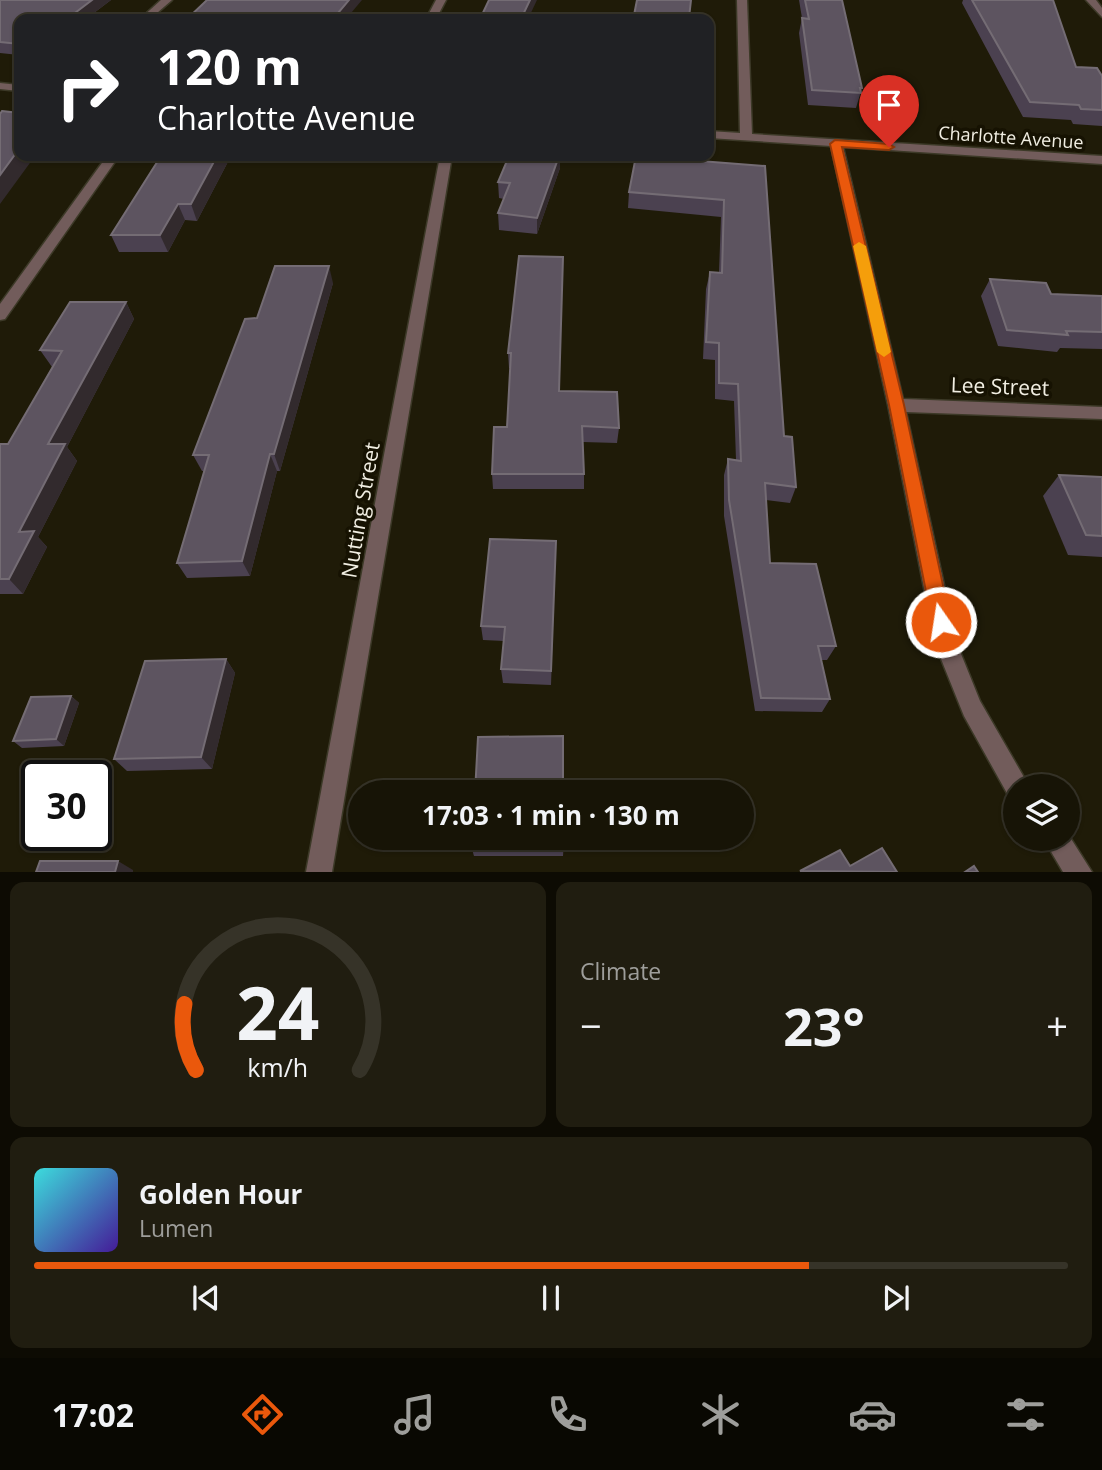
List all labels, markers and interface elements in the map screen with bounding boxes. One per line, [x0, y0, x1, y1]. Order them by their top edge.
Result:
text: 120 m [157, 33, 302, 99]
icon: right [42, 42, 133, 133]
pin [859, 75, 919, 147]
icon: arrive [870, 86, 908, 124]
text: Charlotte Avenue [157, 96, 415, 139]
street label: Charlotte Avenue [938, 120, 1084, 154]
street label: Lee Street [950, 370, 1050, 402]
street label: Nutting Street [334, 440, 386, 580]
position arrow [904, 585, 978, 659]
speed limit sign: 30 [21, 760, 112, 851]
map controls [1003, 774, 1080, 851]
button: layers [1003, 774, 1080, 851]
text: 17:03 · 1 min · 130 m [422, 797, 680, 833]
text: Climate [580, 955, 661, 987]
text: 24 [236, 963, 320, 1062]
text: 23° [783, 990, 865, 1061]
text: − [580, 999, 602, 1051]
text: + [1046, 999, 1068, 1051]
text: km/h [248, 1050, 308, 1084]
text: Golden Hour [139, 1176, 302, 1212]
text: Lumen [139, 1212, 213, 1244]
icon: previous [187, 1279, 225, 1317]
icon: pause [532, 1279, 570, 1317]
icon: next [877, 1279, 915, 1317]
icon: directions [238, 1390, 287, 1439]
icon: music [390, 1390, 439, 1439]
icon: phone [543, 1390, 592, 1439]
icon: climate [696, 1390, 745, 1439]
icon: car [848, 1390, 897, 1439]
icon: filters [1001, 1390, 1050, 1439]
text: 17:02 [52, 1393, 134, 1436]

